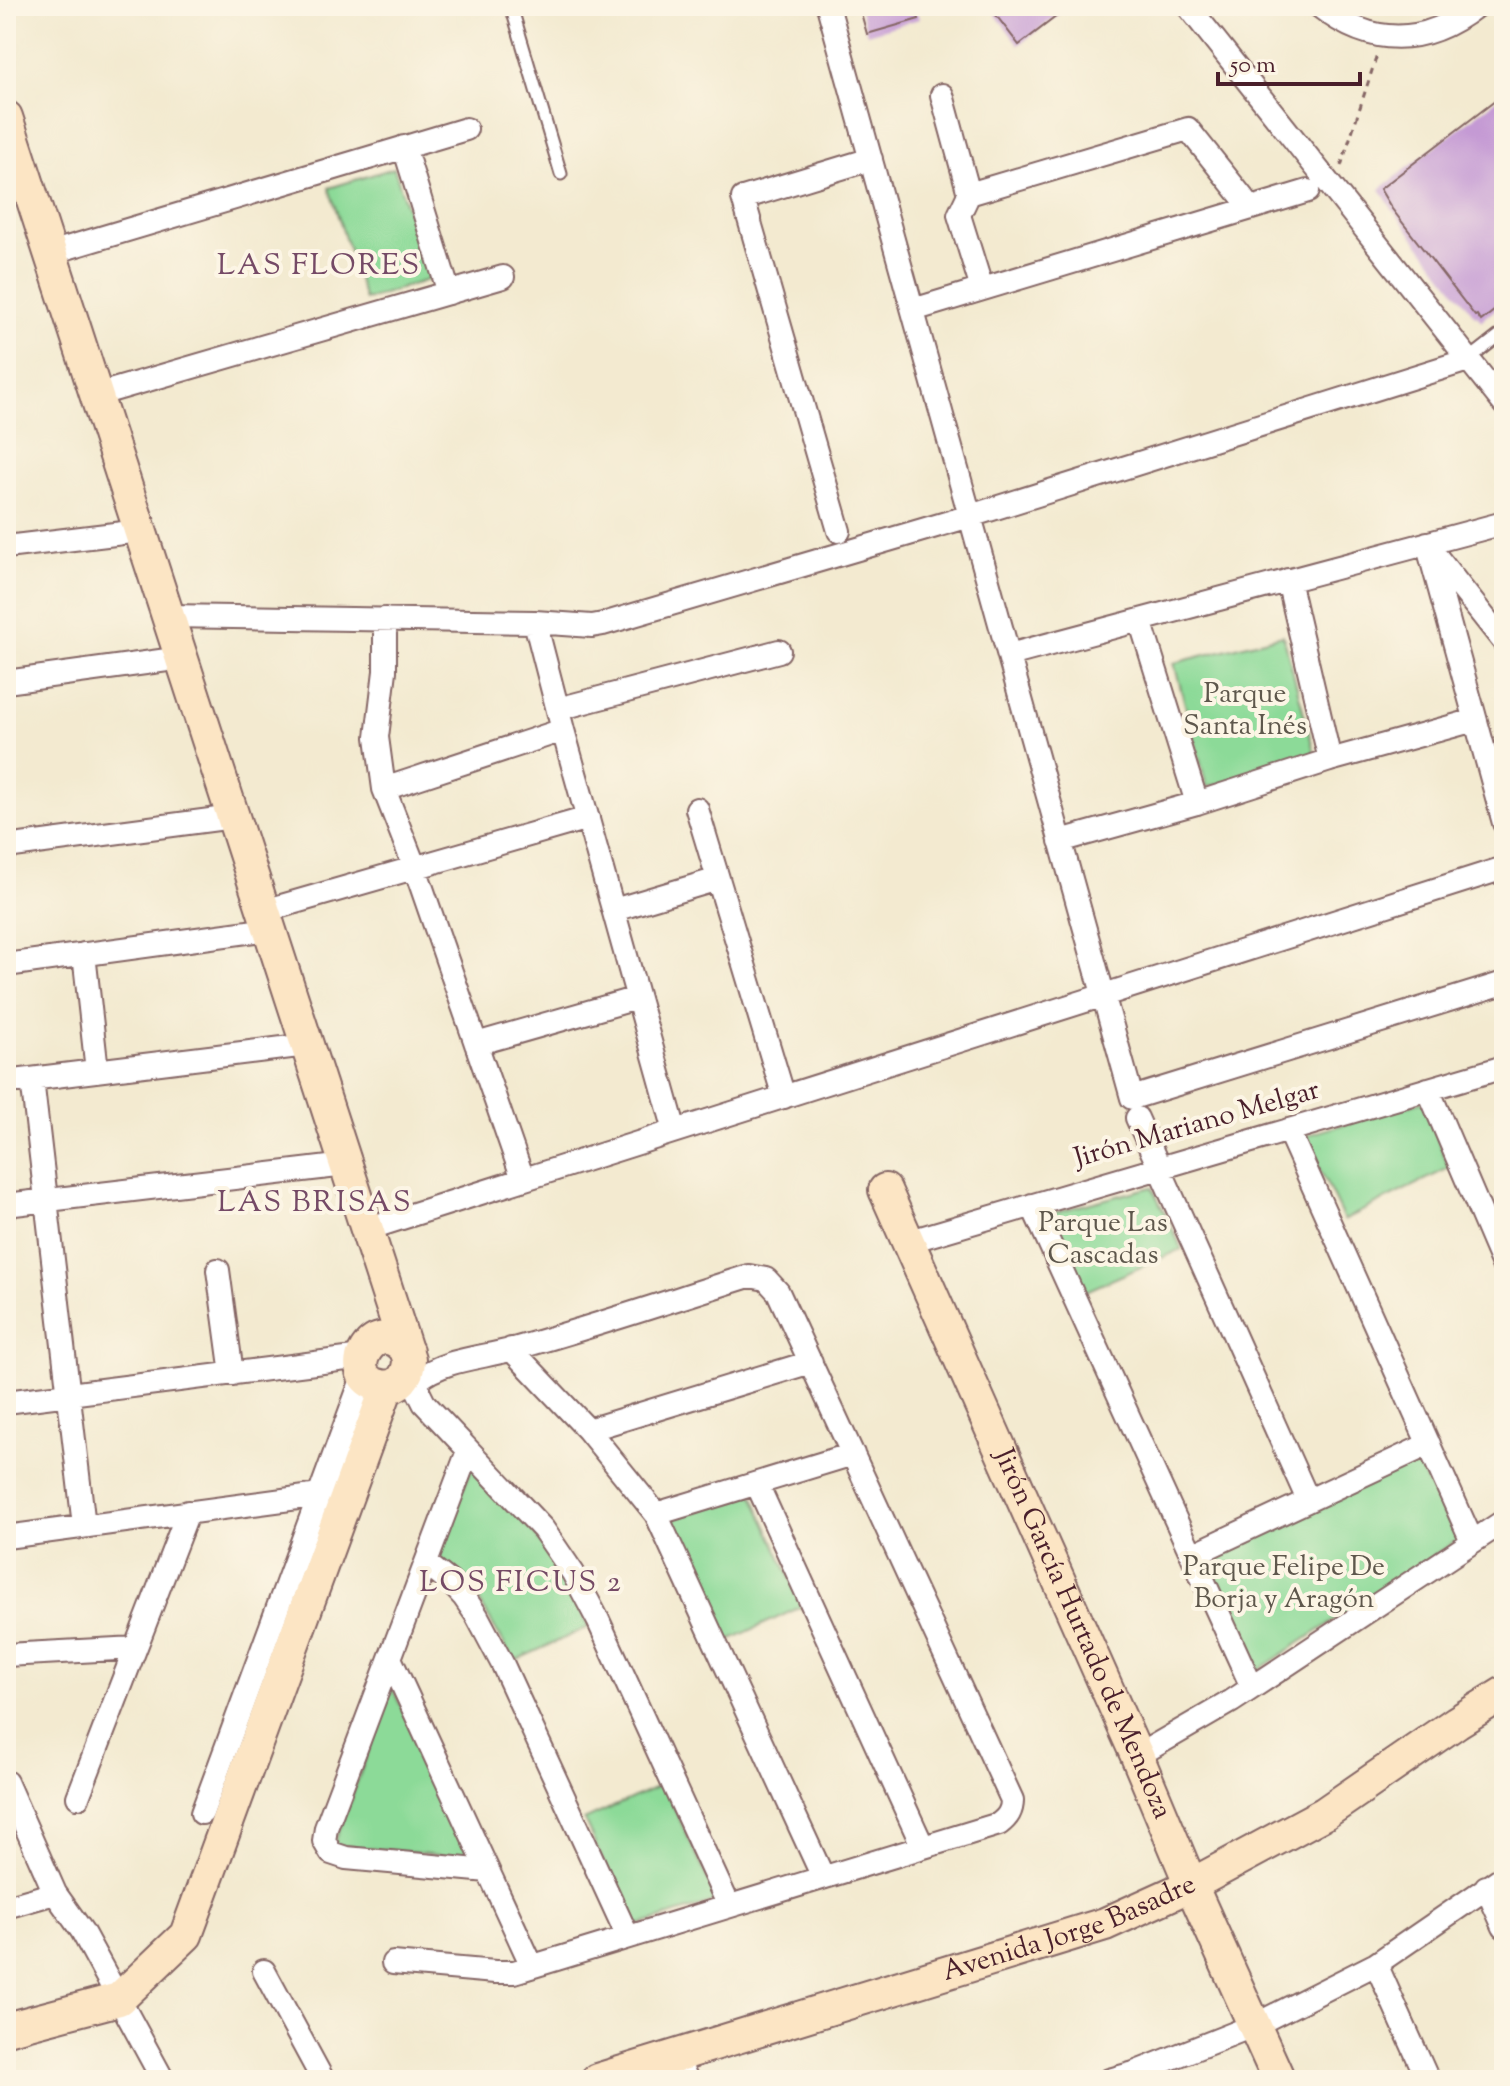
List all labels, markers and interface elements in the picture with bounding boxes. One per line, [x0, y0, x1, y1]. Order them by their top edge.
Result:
scale bar [1218, 36, 1360, 86]
text: 50 m [1228, 49, 1276, 83]
district label: LAS FLORES [217, 245, 421, 288]
park label: Parque Santa Inés [1183, 675, 1307, 747]
street label: Jirón Mariano Melgar [1068, 1071, 1325, 1180]
district label: LAS BRISAS [217, 1182, 413, 1225]
park label: Parque Las Cascadas [1038, 1204, 1168, 1276]
street label: Jirón García Hurtado de Mendoza [982, 1441, 1181, 1826]
park label: Parque Felipe De Borja y Aragón [1183, 1548, 1385, 1620]
district label: LOS FICUS 2 [419, 1562, 623, 1605]
street label: Avenida Jorge Basadre [938, 1865, 1203, 1993]

